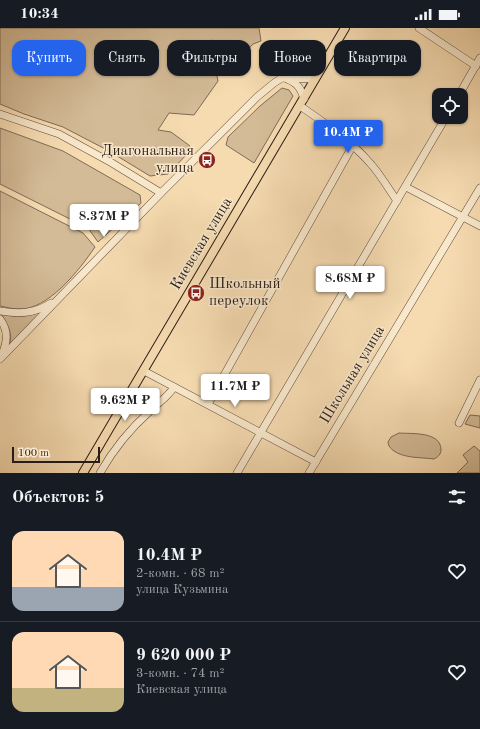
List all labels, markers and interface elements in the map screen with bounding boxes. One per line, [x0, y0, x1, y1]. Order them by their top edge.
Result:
text: 10:34 [20, 7, 59, 22]
chip: Купить [12, 40, 86, 76]
chip: Снять [94, 40, 159, 76]
chip: Фильтры [167, 40, 251, 76]
chip: Новое [259, 40, 326, 76]
chip: Квартира [334, 40, 421, 76]
map controls [432, 88, 468, 124]
button: locate [432, 88, 468, 124]
pin: 10.4M ₽ [311, 120, 385, 154]
text: 10.4M ₽ [323, 126, 373, 139]
place label: Диагональная улица [101, 144, 195, 176]
bus stop icon: Диагональная улица [197, 150, 217, 170]
street label: Киевская улица [169, 195, 236, 293]
pin: 8.37M ₽ [67, 204, 141, 238]
text: 8.37M ₽ [79, 210, 129, 223]
pin: 8.68M ₽ [313, 266, 387, 300]
text: 8.68M ₽ [325, 272, 375, 285]
place label: Школьный переулок [209, 277, 280, 309]
bus stop icon: Школьный переулок [186, 283, 206, 303]
street label: Школьная улица [318, 323, 388, 427]
pin: 11.7M ₽ [198, 374, 272, 408]
text: 11.7M ₽ [210, 380, 260, 393]
pin: 9.62M ₽ [88, 388, 162, 422]
text: 9.62M ₽ [100, 394, 150, 407]
scale bar [12, 445, 100, 464]
text: 100 m [18, 448, 49, 459]
icon: filters [446, 486, 468, 508]
text: Объектов: 5 [12, 489, 104, 506]
icon: home [44, 547, 92, 595]
text: 10.4M ₽ [136, 547, 202, 564]
icon: heart [446, 560, 468, 582]
text: 2-комн. · 68 m² [136, 567, 224, 580]
text: улица Кузьмина [136, 583, 228, 596]
text: 9 620 000 ₽ [136, 647, 231, 664]
icon: home [44, 648, 92, 696]
icon: heart [446, 661, 468, 683]
text: 3-комн. · 74 m² [136, 667, 224, 680]
text: Киевская улица [136, 683, 227, 696]

